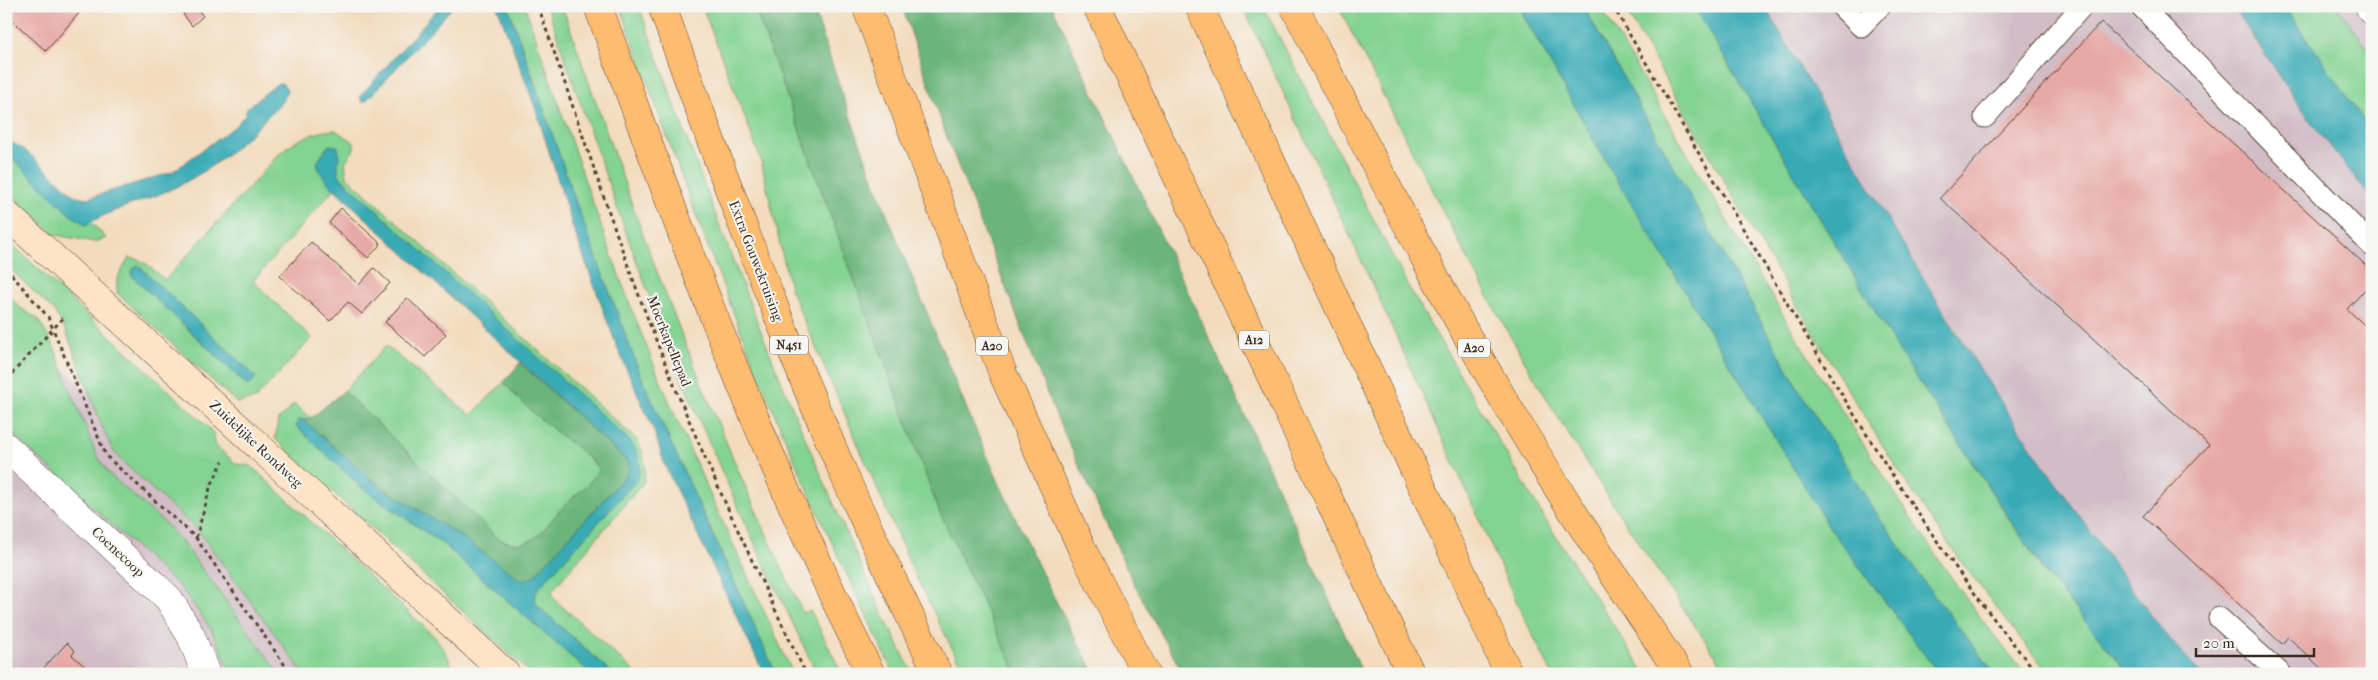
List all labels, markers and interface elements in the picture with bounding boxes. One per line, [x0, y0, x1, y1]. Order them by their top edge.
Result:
street label: Extra Gouwekruising [725, 198, 787, 324]
street label: Moerkapellepad [643, 293, 695, 389]
road number: A12 [1239, 330, 1269, 350]
road number: N451 [770, 336, 808, 354]
road number: A20 [976, 336, 1008, 356]
road number: A20 [1458, 338, 1490, 358]
street label: Zuidelijke Rondweg [206, 396, 307, 492]
street label: Coenecoop [88, 523, 148, 581]
scale bar [2196, 625, 2313, 657]
text: 20 m [2203, 634, 2235, 652]

